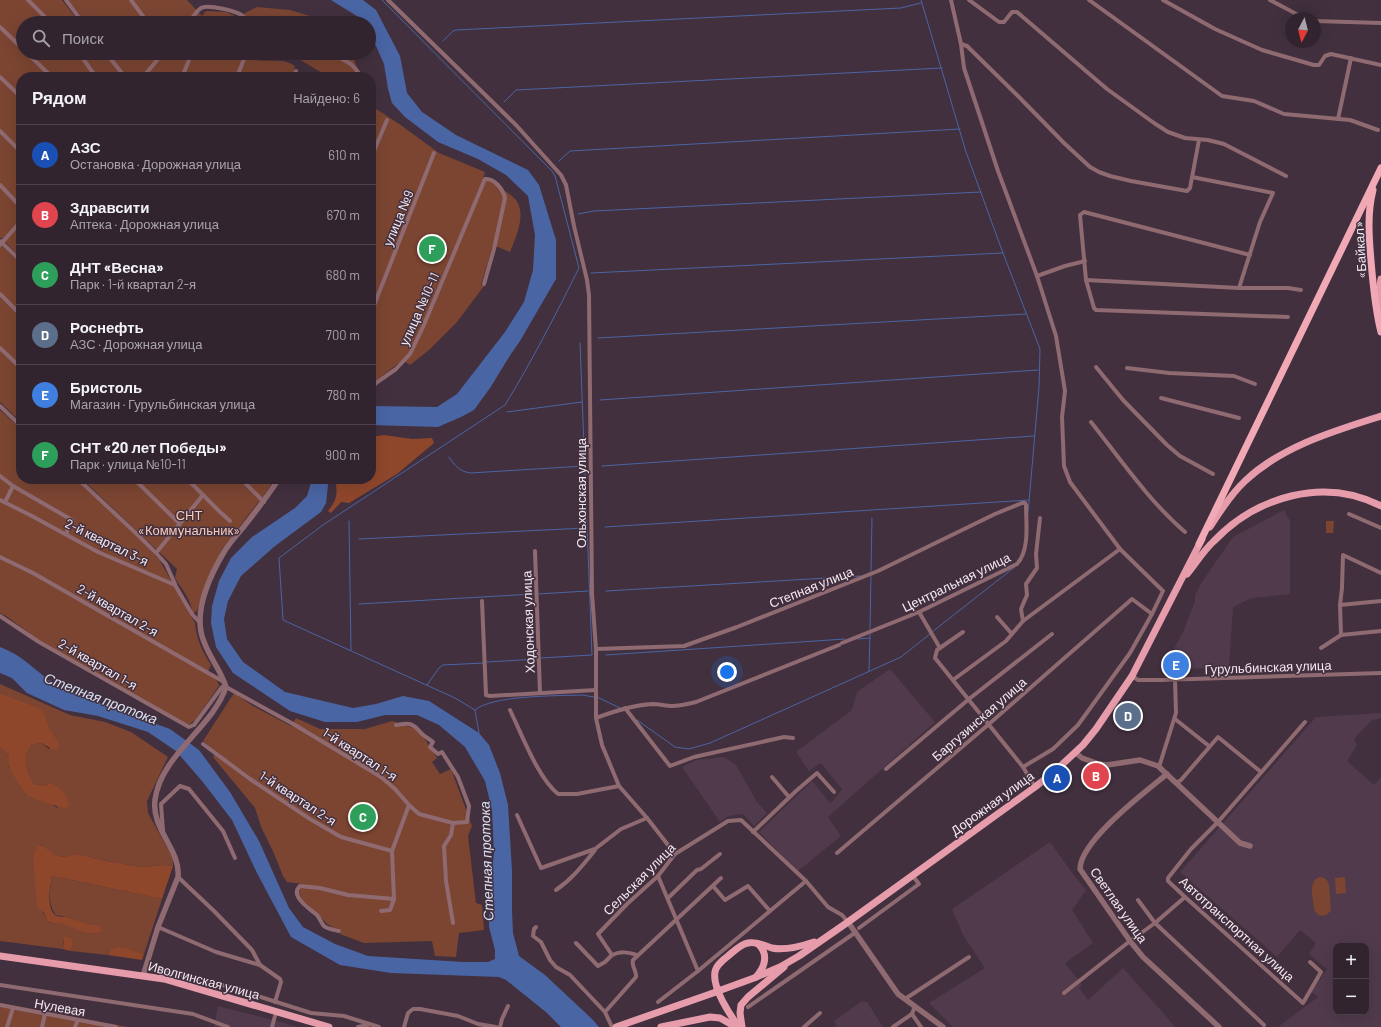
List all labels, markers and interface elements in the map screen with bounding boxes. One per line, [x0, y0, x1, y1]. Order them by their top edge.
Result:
north arrow [1285, 12, 1321, 48]
search box [16, 16, 376, 60]
icon: search [30, 27, 52, 49]
text: Поиск [62, 29, 104, 47]
text: Рядом [32, 87, 87, 107]
text: Найдено: 6 [293, 90, 360, 106]
text: АЗС [70, 138, 101, 156]
text: A [41, 147, 49, 163]
text: 610 m [328, 147, 360, 163]
text: Остановка · Дорожная улица [70, 156, 241, 172]
street label: улица №9 [380, 188, 416, 248]
text: Здравсити [70, 198, 149, 216]
text: B [41, 207, 49, 223]
text: 670 m [326, 207, 360, 223]
text: Аптека · Дорожная улица [70, 216, 219, 232]
street label: «Байкал» [1350, 221, 1370, 279]
pin: F [419, 234, 445, 264]
text: ДНТ «Весна» [70, 258, 164, 276]
text: C [41, 267, 49, 283]
text: 680 m [326, 267, 360, 283]
street label: улица №10-11 [396, 270, 442, 348]
text: Парк · 1-й квартал 2-я [70, 276, 196, 292]
text: Роснефть [70, 318, 144, 336]
text: D [41, 327, 49, 343]
text: 700 m [326, 327, 360, 343]
text: АЗС · Дорожная улица [70, 336, 203, 352]
text: Бристоль [70, 378, 142, 396]
text: E [41, 387, 49, 403]
text: 780 m [326, 387, 360, 403]
text: Магазин · Гурульбинская улица [70, 396, 255, 412]
street label: Ольхонская улица [573, 437, 589, 548]
text: СНТ «20 лет Победы» [70, 438, 227, 456]
text: F [41, 447, 49, 463]
text: 900 m [325, 447, 360, 463]
text: Парк · улица №10-11 [70, 456, 186, 472]
park label: СНТ «Коммунальник» [138, 507, 240, 538]
street label: 2-й квартал 3-я [63, 515, 151, 569]
street label: Центральная улица [899, 548, 1013, 615]
street label: Степная улица [767, 563, 856, 611]
street label: Ходонская улица [518, 570, 538, 674]
street label: 2-й квартал 2-я [75, 580, 161, 640]
street label: 2-й квартал 1-я [56, 635, 140, 693]
pin: E [1163, 650, 1189, 680]
street label: Гурульбинская улица [1204, 657, 1333, 677]
your location [717, 662, 737, 682]
water label: Степная протока [42, 669, 160, 727]
street label: Баргузинская улица [929, 673, 1030, 764]
pin: D [1115, 701, 1141, 731]
street label: 1-й квартал 1-я [320, 724, 400, 784]
pin: B [1083, 761, 1109, 791]
pin: A [1044, 763, 1070, 793]
street label: 1-й квартал 2-я [257, 767, 339, 829]
street label: Дорожная улица [947, 767, 1037, 839]
water label: Степная протока [475, 801, 497, 921]
pin: C [350, 802, 376, 832]
street label: Сельская улица [600, 839, 679, 918]
street label: Светлая улица [1087, 864, 1151, 947]
street label: Автотранспортная улица [1176, 873, 1298, 985]
map controls [1333, 943, 1369, 1015]
button: + [1333, 943, 1369, 979]
street label: Иволгинская улица [146, 957, 262, 1003]
button: − [1333, 979, 1369, 1015]
street label: Нулевая [33, 995, 87, 1019]

